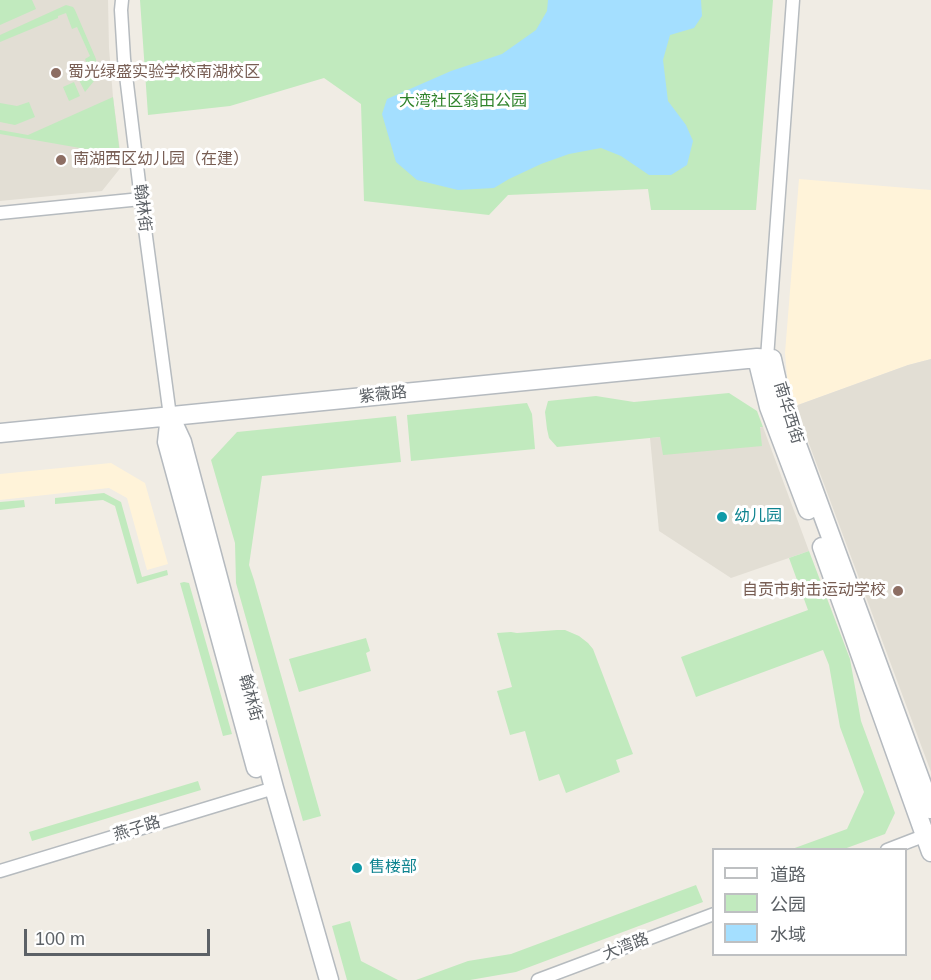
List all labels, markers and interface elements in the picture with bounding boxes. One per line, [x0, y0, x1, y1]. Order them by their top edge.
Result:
place label: 蜀光绿盛实验学校南湖校区 [68, 63, 260, 83]
marker: 蜀光绿盛实验学校南湖校区 [49, 66, 63, 80]
park label: 大湾社区翁田公园 [399, 92, 527, 112]
place label: 南湖西区幼儿园（在建） [73, 150, 249, 170]
marker: 南湖西区幼儿园（在建） [54, 153, 68, 167]
street label: 翰林街 [130, 183, 154, 233]
street label: 南华西街 [769, 380, 807, 446]
street label: 紫薇路 [358, 383, 408, 407]
place label: 幼儿园 [734, 507, 782, 527]
marker: 幼儿园 [715, 510, 729, 524]
place label: 自贡市射击运动学校 [742, 581, 886, 601]
marker: 自贡市射击运动学校 [891, 584, 905, 598]
street label: 翰林街 [235, 672, 265, 724]
street label: 燕子路 [111, 813, 163, 845]
legend [712, 848, 907, 956]
place label: 售楼部 [369, 858, 417, 878]
marker: 售楼部 [350, 861, 364, 875]
text: 道路 [770, 865, 806, 885]
text: 公园 [770, 895, 806, 915]
scale bar [27, 917, 213, 955]
text: 水域 [770, 925, 806, 945]
text: 100 m [35, 929, 85, 949]
street label: 大湾路 [600, 929, 652, 965]

